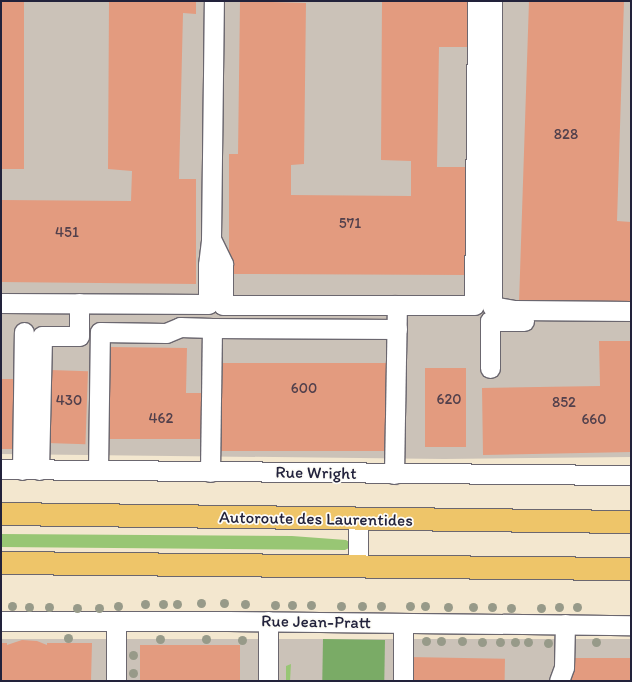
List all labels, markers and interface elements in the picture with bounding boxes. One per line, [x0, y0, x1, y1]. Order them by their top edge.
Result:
house number: 828 [554, 126, 578, 144]
house number: 571 [339, 215, 361, 233]
house number: 451 [55, 224, 79, 242]
house number: 600 [291, 380, 317, 398]
house number: 620 [436, 391, 462, 409]
house number: 430 [56, 392, 82, 410]
house number: 852 [552, 394, 576, 412]
house number: 462 [149, 410, 173, 428]
house number: 660 [581, 411, 607, 429]
street label: Rue Wright [275, 462, 357, 484]
street label: Autoroute des Laurentides [219, 507, 413, 531]
street label: Rue Jean-Pratt [261, 611, 371, 633]

